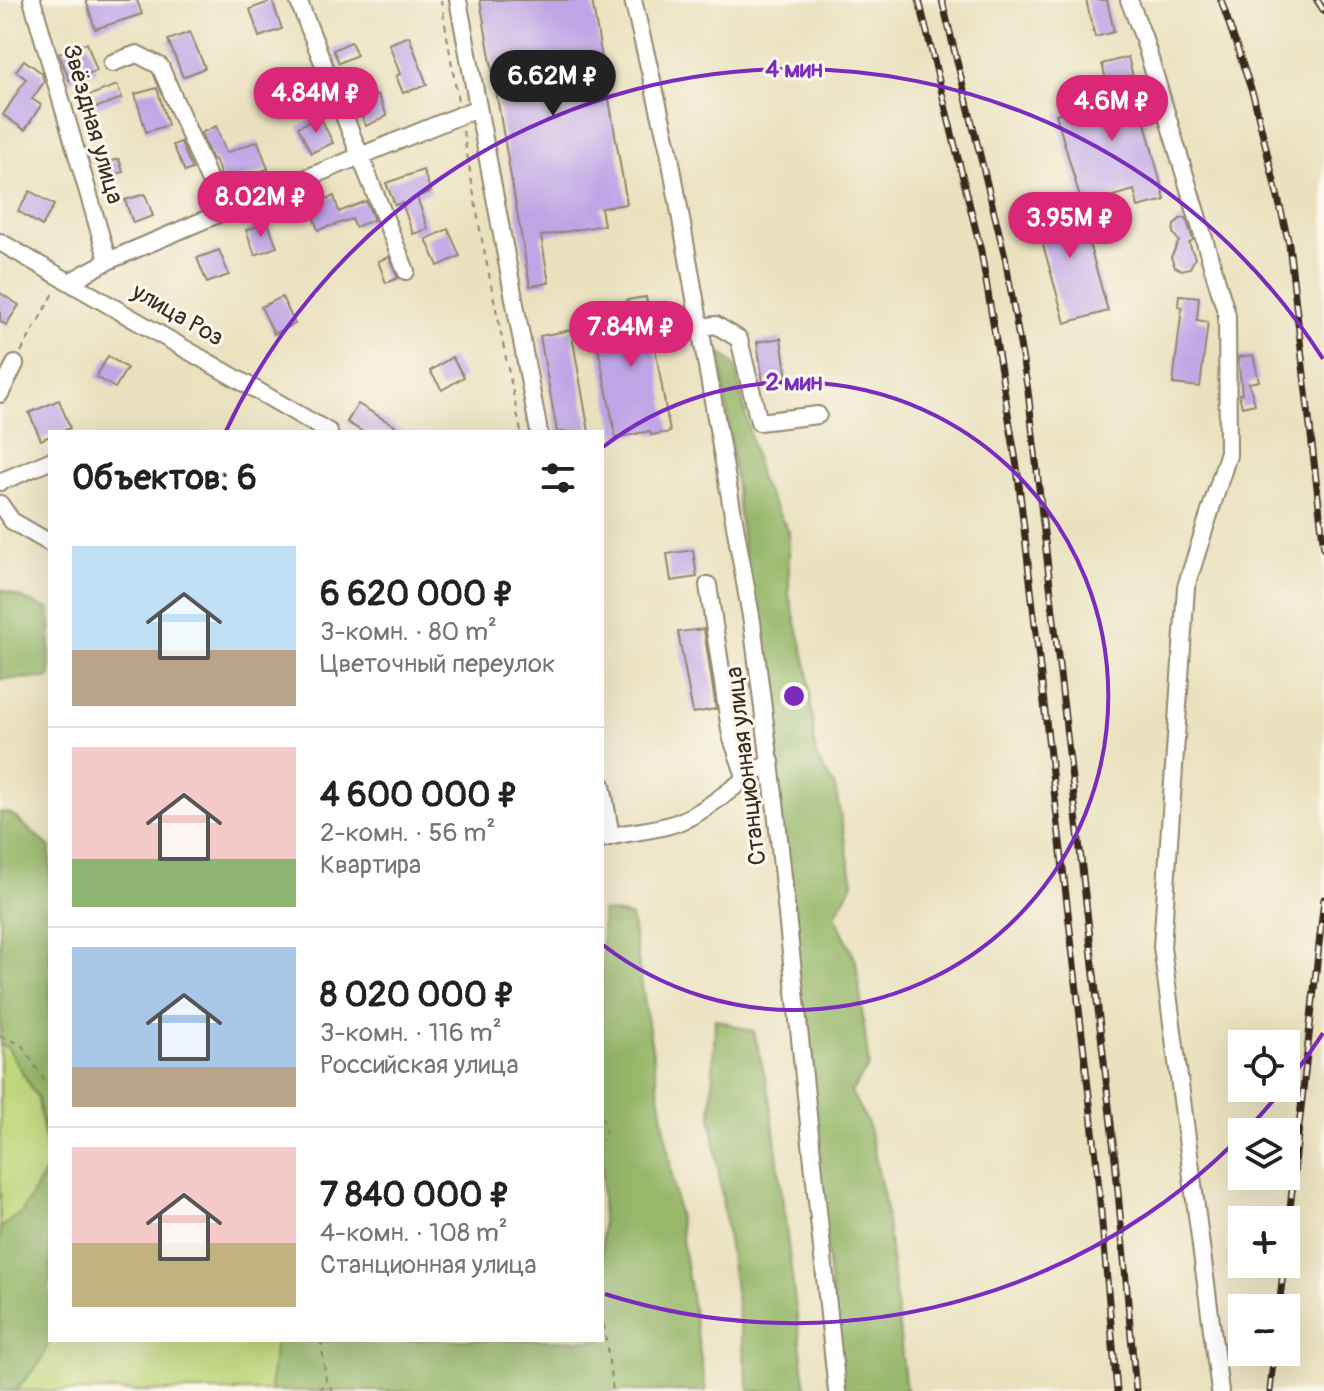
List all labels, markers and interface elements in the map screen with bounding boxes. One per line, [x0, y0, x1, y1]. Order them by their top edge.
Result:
street label: Звёздная улица [56, 41, 130, 207]
pin: 6.62M ₽ [479, 50, 627, 118]
text: 4 мин [765, 55, 823, 84]
text: 6.62M ₽ [508, 60, 598, 92]
pin: 4.84M ₽ [242, 67, 390, 135]
pin: 4.6M ₽ [1047, 75, 1177, 143]
text: 4.84M ₽ [272, 77, 360, 109]
text: 4.6M ₽ [1074, 85, 1150, 117]
pin: 8.02M ₽ [187, 171, 335, 239]
text: 8.02M ₽ [215, 181, 307, 213]
pin: 3.95M ₽ [996, 192, 1144, 260]
text: 3.95M ₽ [1026, 202, 1114, 234]
street label: улица Роз [126, 277, 229, 353]
pin: 7.84M ₽ [557, 301, 705, 369]
text: 7.84M ₽ [587, 311, 675, 343]
text: 2 мин [765, 368, 823, 397]
icon: filters [536, 456, 580, 500]
text: Объектов: 6 [72, 457, 257, 500]
text: 6 620 000 ₽ [320, 573, 514, 616]
icon: home [136, 578, 232, 674]
text: 3-комн. · 80 m² [320, 616, 497, 648]
text: Цветочный переулок [320, 648, 555, 680]
street label: Станционная улица [719, 665, 773, 867]
centre of rings [780, 682, 808, 710]
text: 4 600 000 ₽ [320, 774, 518, 817]
icon: home [136, 779, 232, 875]
text: 2-комн. · 56 m² [320, 817, 495, 849]
text: Квартира [320, 849, 421, 881]
text: 8 020 000 ₽ [320, 974, 515, 1017]
icon: home [136, 979, 232, 1075]
text: 3-комн. · 116 m² [320, 1017, 502, 1049]
map controls [1228, 1030, 1300, 1366]
button: locate [1228, 1030, 1300, 1102]
text: Российская улица [320, 1049, 519, 1081]
button: layers [1228, 1118, 1300, 1190]
text: 7 840 000 ₽ [320, 1174, 510, 1217]
icon: home [136, 1179, 232, 1275]
button: + [1228, 1206, 1300, 1278]
text: 4-комн. · 108 m² [320, 1217, 508, 1249]
text: Станционная улица [320, 1249, 537, 1281]
button: − [1228, 1294, 1300, 1366]

